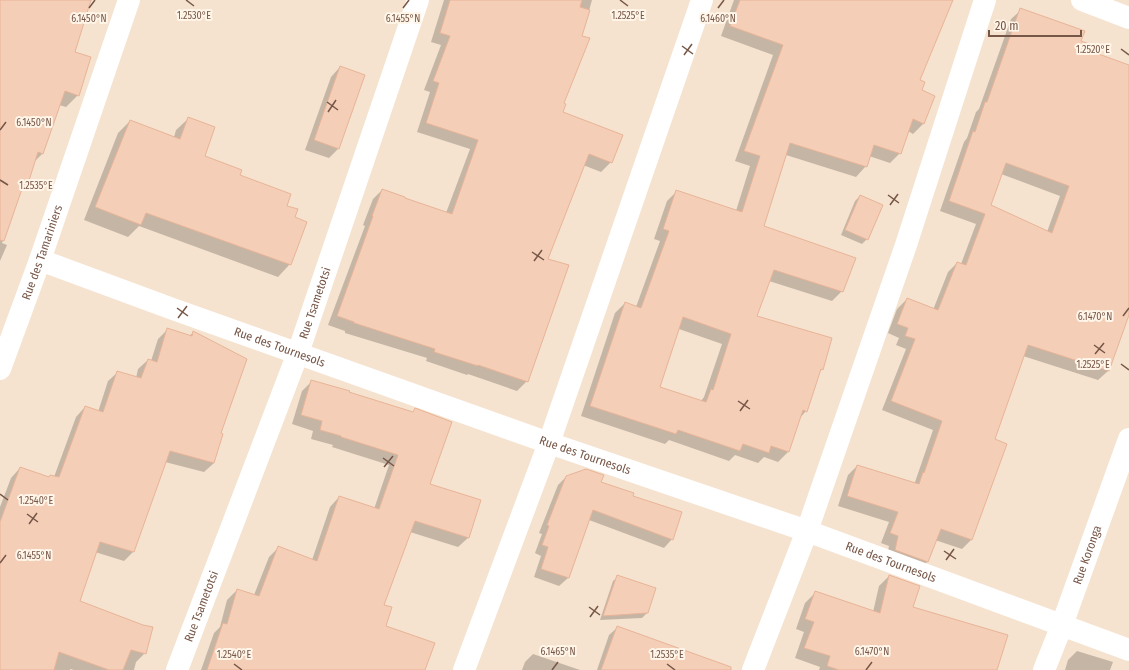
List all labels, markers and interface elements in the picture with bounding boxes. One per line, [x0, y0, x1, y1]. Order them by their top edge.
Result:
text: 1.2530°E [177, 10, 211, 22]
text: 1.2525°E [611, 10, 645, 22]
scale bar [989, 12, 1081, 38]
text: 6.1450°N [71, 13, 107, 25]
text: 6.1455°N [386, 13, 420, 25]
text: 6.1460°N [700, 13, 736, 25]
text: 20 m [995, 19, 1019, 33]
text: 1.2520°E [1076, 44, 1110, 56]
text: 6.1450°N [16, 117, 52, 129]
text: 1.2535°E [19, 180, 53, 192]
street label: Rue des Tamariniers [19, 203, 65, 302]
street label: Rue Tsametotsi [296, 265, 334, 341]
text: 6.1470°N [1078, 311, 1112, 323]
street label: Rue des Tournesols [232, 324, 327, 370]
text: 1.2525°E [1076, 359, 1110, 371]
street label: Rue des Tournesols [537, 433, 633, 477]
text: 1.2540°E [19, 495, 54, 507]
street label: Rue Koronga [1070, 523, 1104, 586]
street label: Rue des Tournesols [844, 539, 938, 585]
text: 6.1455°N [17, 550, 51, 562]
street label: Rue Tsametotsi [181, 569, 221, 644]
text: 6.1465°N [541, 646, 575, 658]
text: 6.1470°N [855, 646, 889, 658]
text: 1.2540°E [217, 649, 252, 661]
text: 1.2535°E [650, 649, 684, 661]

